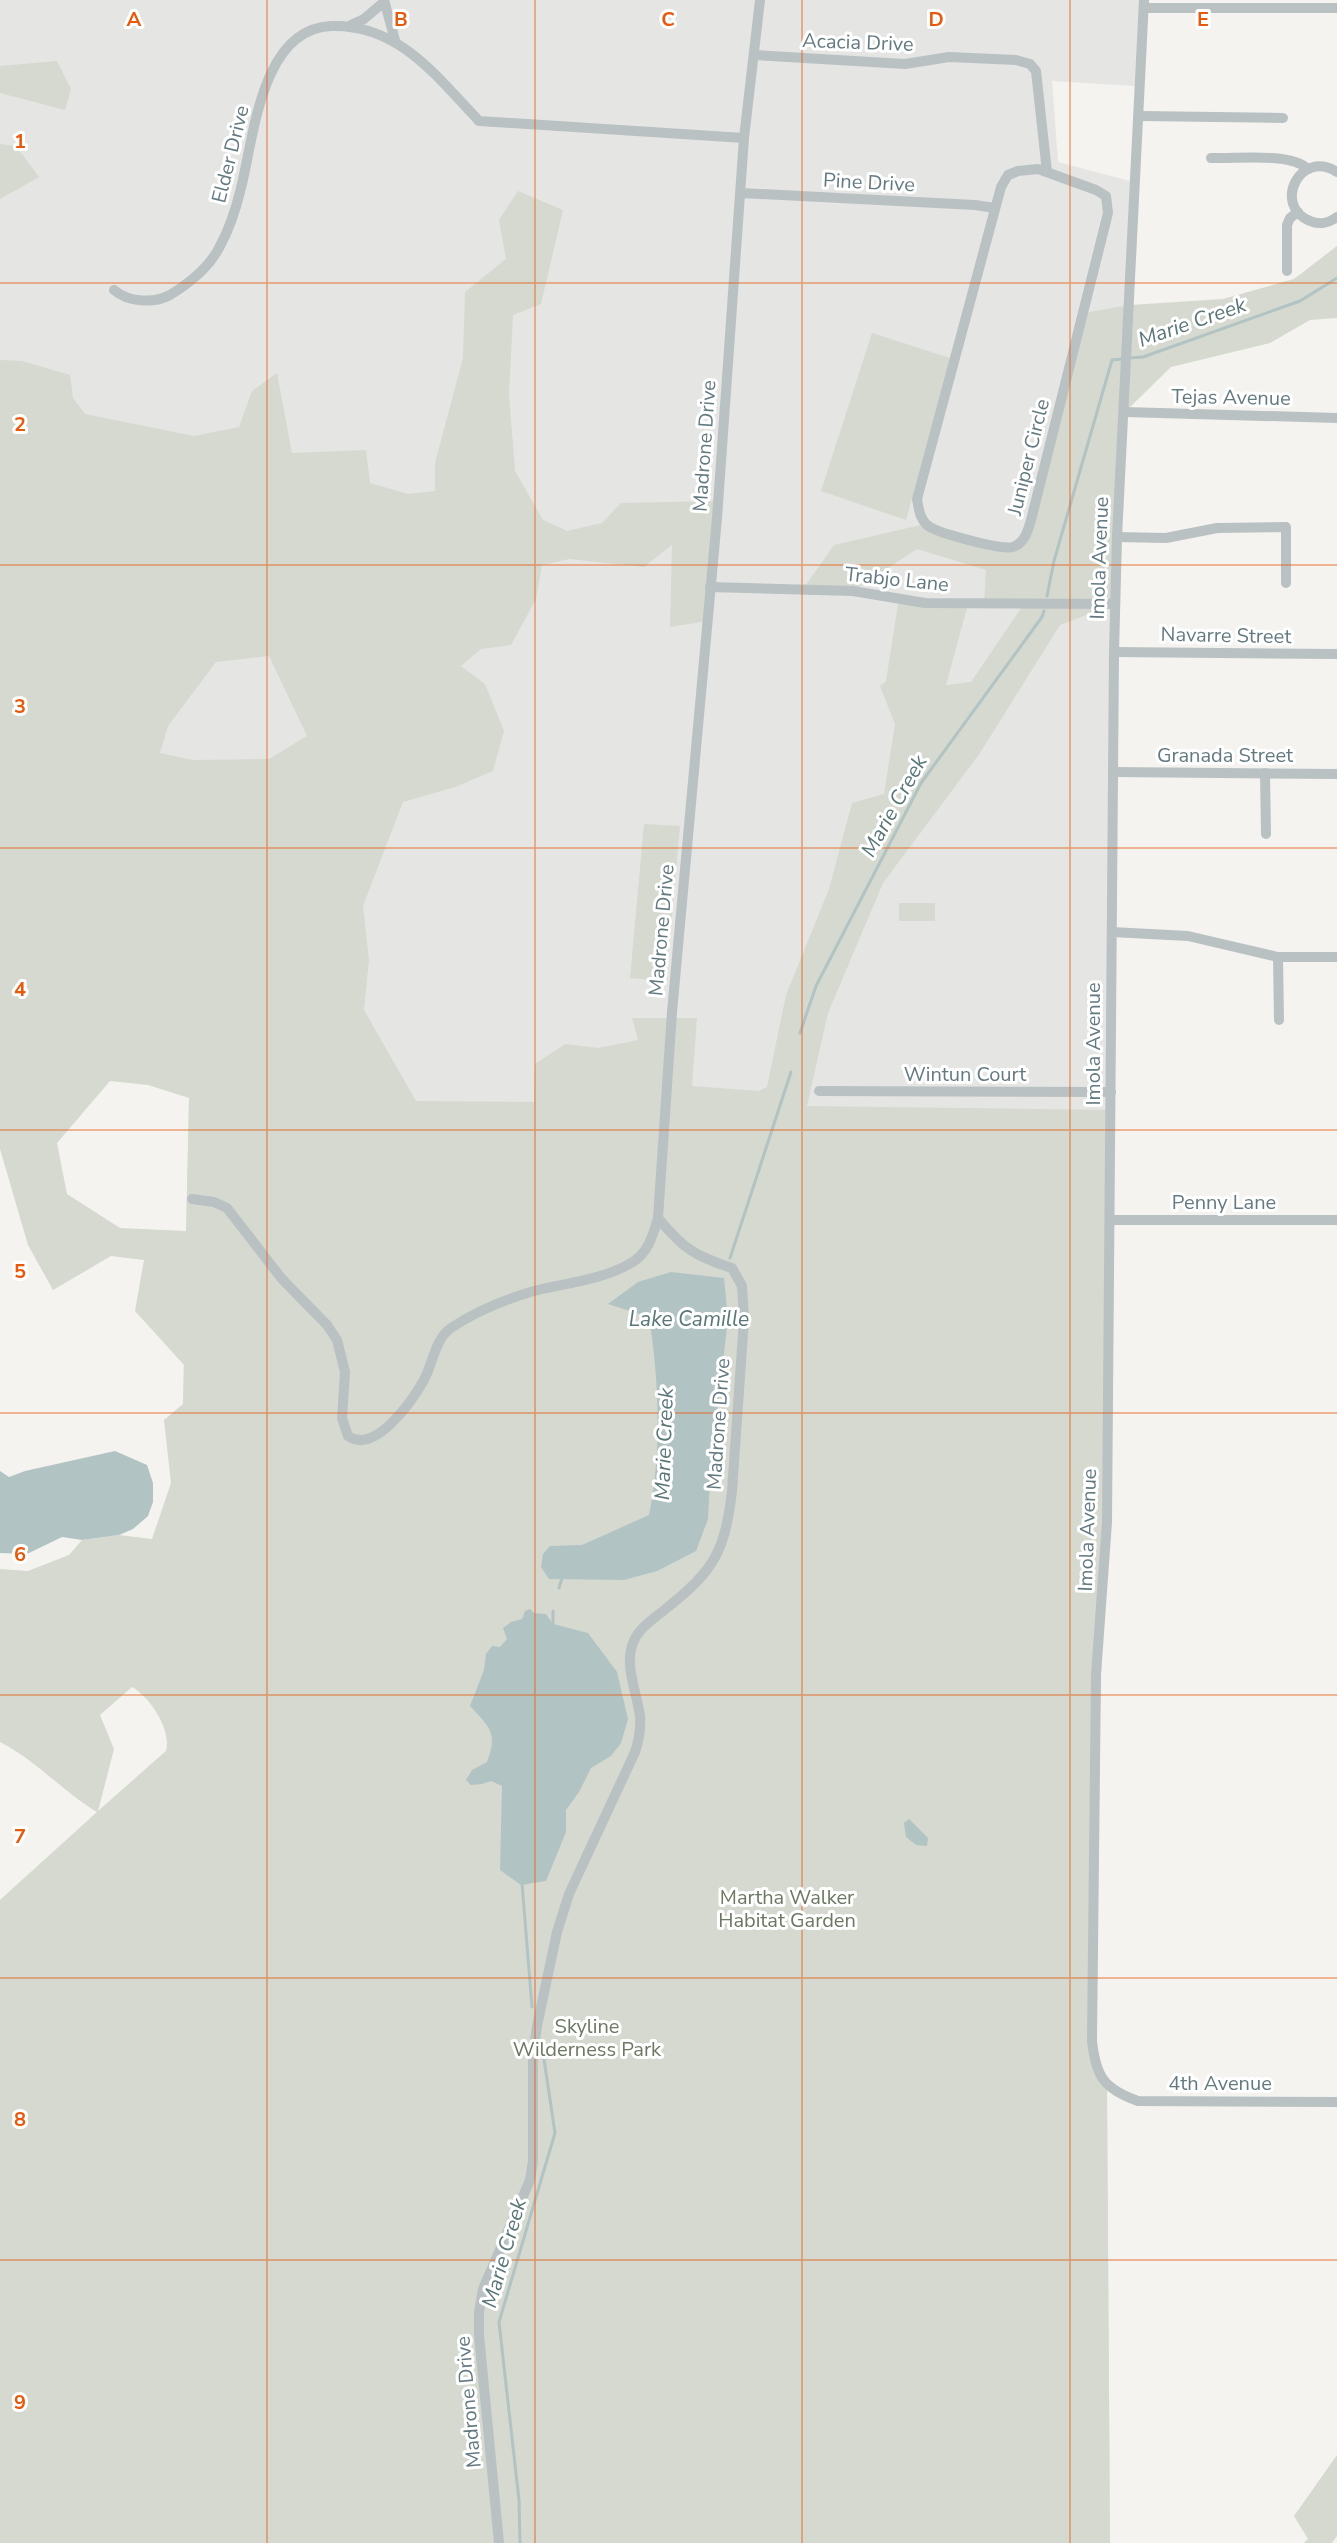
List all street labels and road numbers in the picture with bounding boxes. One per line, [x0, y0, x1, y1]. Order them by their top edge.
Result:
street label: Acacia Drive [802, 27, 914, 58]
street label: Elder Drive [205, 103, 256, 206]
street label: Pine Drive [822, 167, 916, 198]
street label: Madrone Drive [686, 379, 723, 513]
street label: Tejas Avenue [1171, 383, 1291, 412]
street label: Juniper Circle [1001, 396, 1056, 519]
street label: Imola Avenue [1084, 496, 1115, 620]
street label: Trabjo Lane [844, 561, 950, 598]
street label: Navarre Street [1160, 621, 1292, 650]
street label: Granada Street [1157, 742, 1294, 769]
street label: Madrone Drive [642, 863, 681, 997]
street label: Imola Avenue [1080, 982, 1107, 1106]
street label: Wintun Court [904, 1061, 1027, 1088]
street label: Penny Lane [1172, 1189, 1276, 1216]
street label: Madrone Drive [700, 1357, 737, 1491]
street label: Imola Avenue [1072, 1468, 1103, 1592]
street label: 4th Avenue [1168, 2070, 1272, 2097]
street label: Madrone Drive [449, 2335, 488, 2469]

